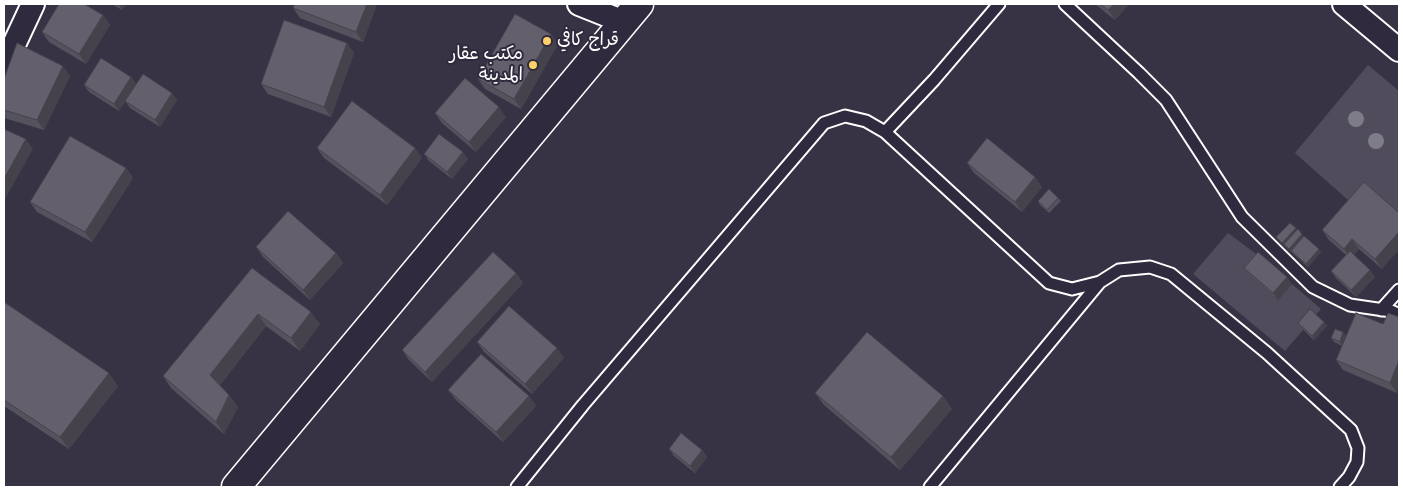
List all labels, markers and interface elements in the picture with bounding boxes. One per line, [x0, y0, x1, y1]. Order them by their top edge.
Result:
place label: قراج كافي [557, 30, 619, 52]
marker: قراج كافي [541, 35, 553, 47]
place label: مكتب عقار المدينة [449, 44, 523, 86]
marker: مكتب عقار المدينة [527, 59, 539, 71]

